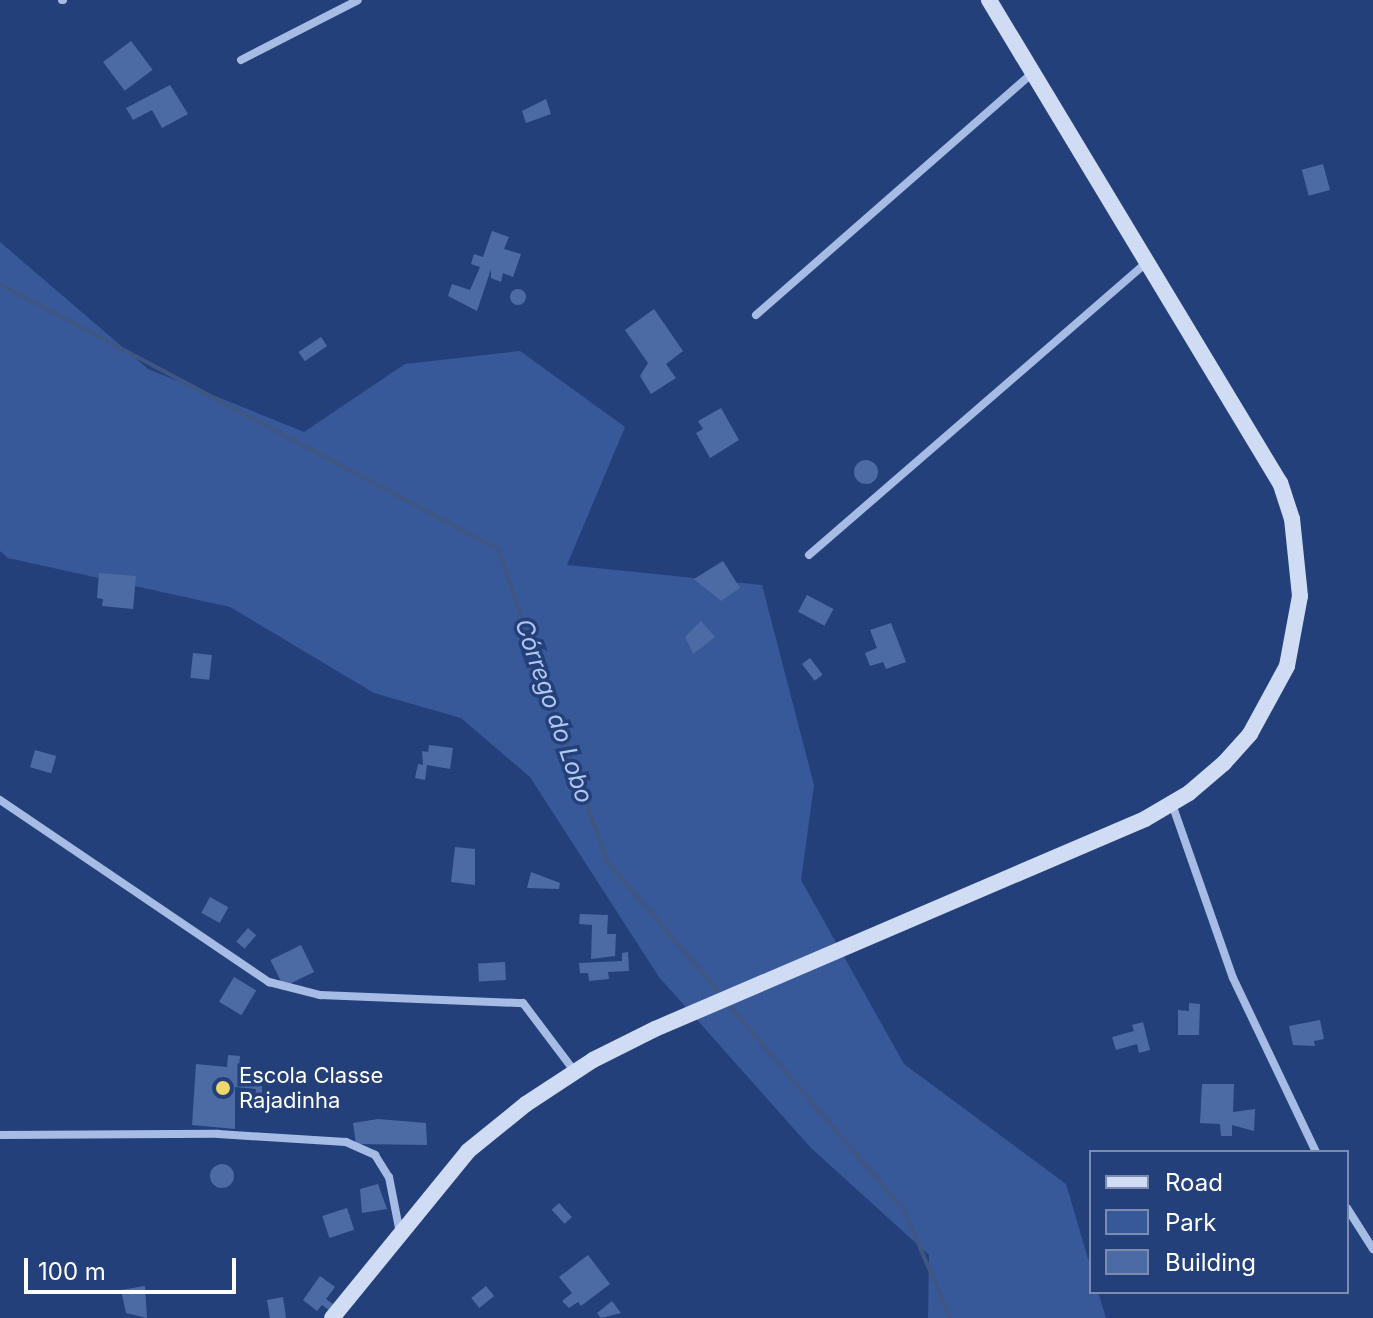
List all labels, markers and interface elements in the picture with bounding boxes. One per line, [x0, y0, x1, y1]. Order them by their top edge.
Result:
water label: Córrego do Lobo [509, 615, 599, 807]
place label: Escola Classe Rajadinha [239, 1062, 383, 1114]
marker: Escola Classe Rajadinha [214, 1079, 232, 1097]
legend [1089, 1150, 1349, 1294]
text: Road [1165, 1168, 1223, 1197]
text: Park [1165, 1208, 1216, 1237]
scale bar [28, 1242, 240, 1292]
text: Building [1165, 1248, 1256, 1277]
text: 100 m [38, 1257, 106, 1286]

